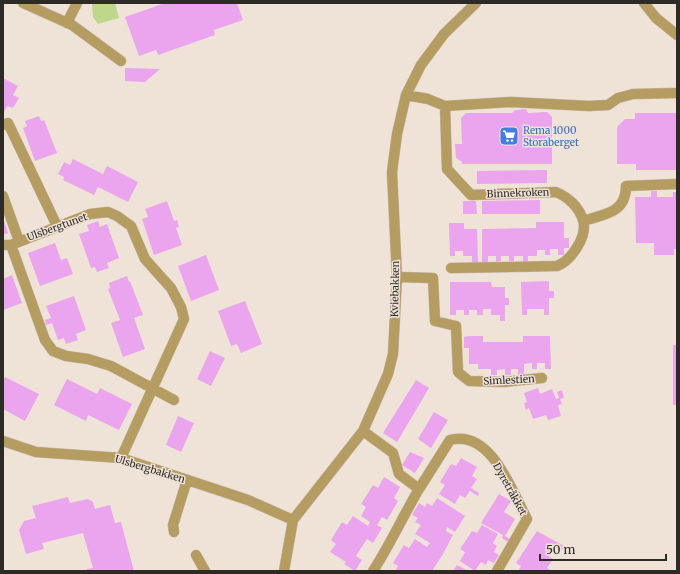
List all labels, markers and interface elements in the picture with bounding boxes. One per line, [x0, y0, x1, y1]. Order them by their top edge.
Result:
place label: Rema 1000 Storaberget [523, 124, 579, 149]
supermarket icon: Rema 1000 Storaberget [498, 125, 520, 147]
street label: Binnekroken [486, 185, 550, 201]
street label: Ulsbergtunet [25, 210, 89, 244]
street label: Kviebakken [388, 260, 402, 317]
street label: Simlestien [483, 372, 535, 388]
street label: Ulsbergbakken [113, 452, 187, 486]
street label: Dyretråkket [490, 460, 530, 518]
scale bar [540, 536, 666, 562]
text: 50 m [546, 542, 575, 557]

